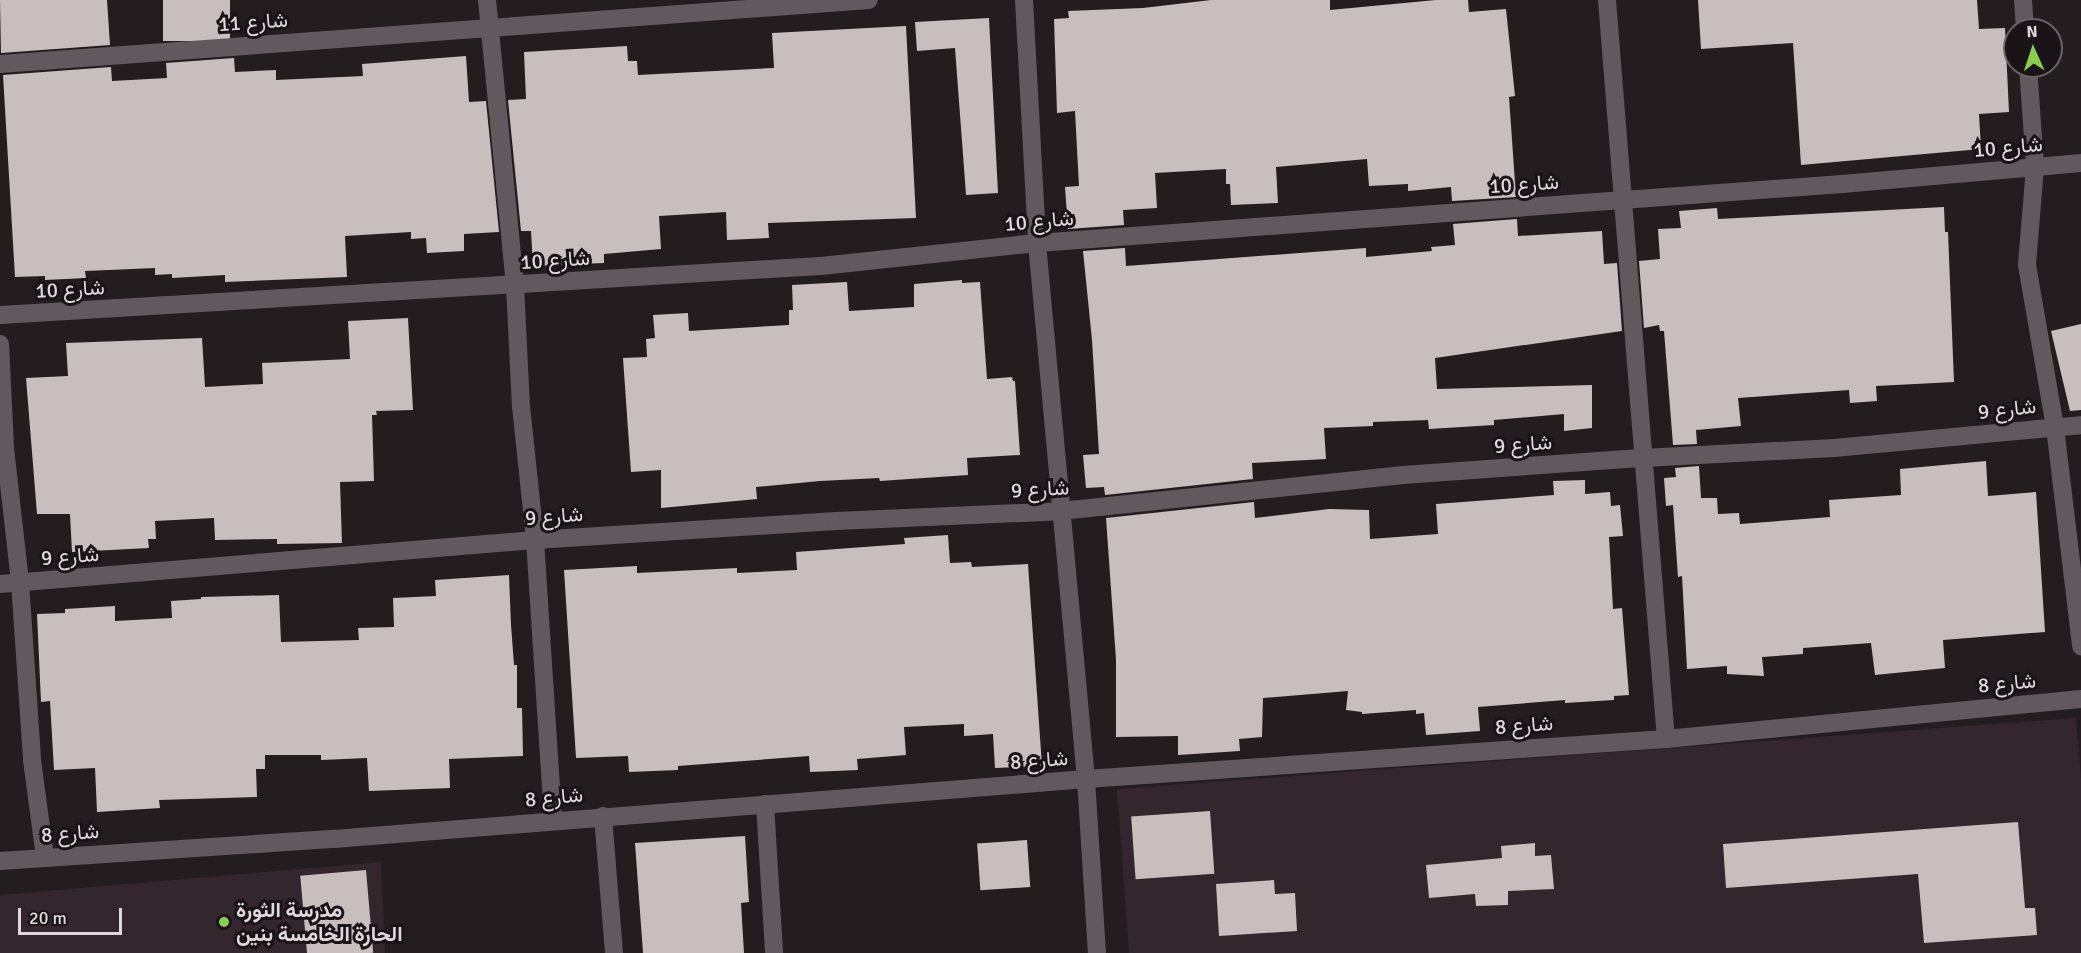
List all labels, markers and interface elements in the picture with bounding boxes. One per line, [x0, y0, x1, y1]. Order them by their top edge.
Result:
street label: شارع 11 [217, 7, 289, 37]
north arrow [2003, 18, 2063, 78]
text: N [2026, 22, 2038, 42]
street label: شارع 10 [1972, 131, 2044, 163]
street label: شارع 10 [1488, 169, 1560, 199]
street label: شارع 10 [1003, 205, 1075, 237]
street label: شارع 10 [519, 245, 591, 275]
street label: شارع 10 [35, 275, 105, 303]
street label: شارع 9 [1977, 393, 2037, 425]
street label: شارع 9 [1493, 429, 1553, 459]
street label: شارع 9 [1010, 475, 1070, 503]
street label: شارع 9 [524, 501, 584, 531]
street label: شارع 9 [40, 541, 100, 571]
street label: شارع 8 [1977, 668, 2037, 698]
street label: شارع 8 [1494, 710, 1554, 740]
street label: شارع 8 [1009, 745, 1069, 775]
street label: شارع 8 [524, 782, 584, 812]
street label: شارع 8 [40, 818, 100, 848]
scale bar [21, 896, 124, 934]
place label: مدرسة الثورة الحارة الخامسة بنين [236, 897, 403, 947]
text: 20 m [29, 907, 67, 929]
marker: مدرسة الثورة الحارة الخامسة بنين [217, 915, 231, 929]

